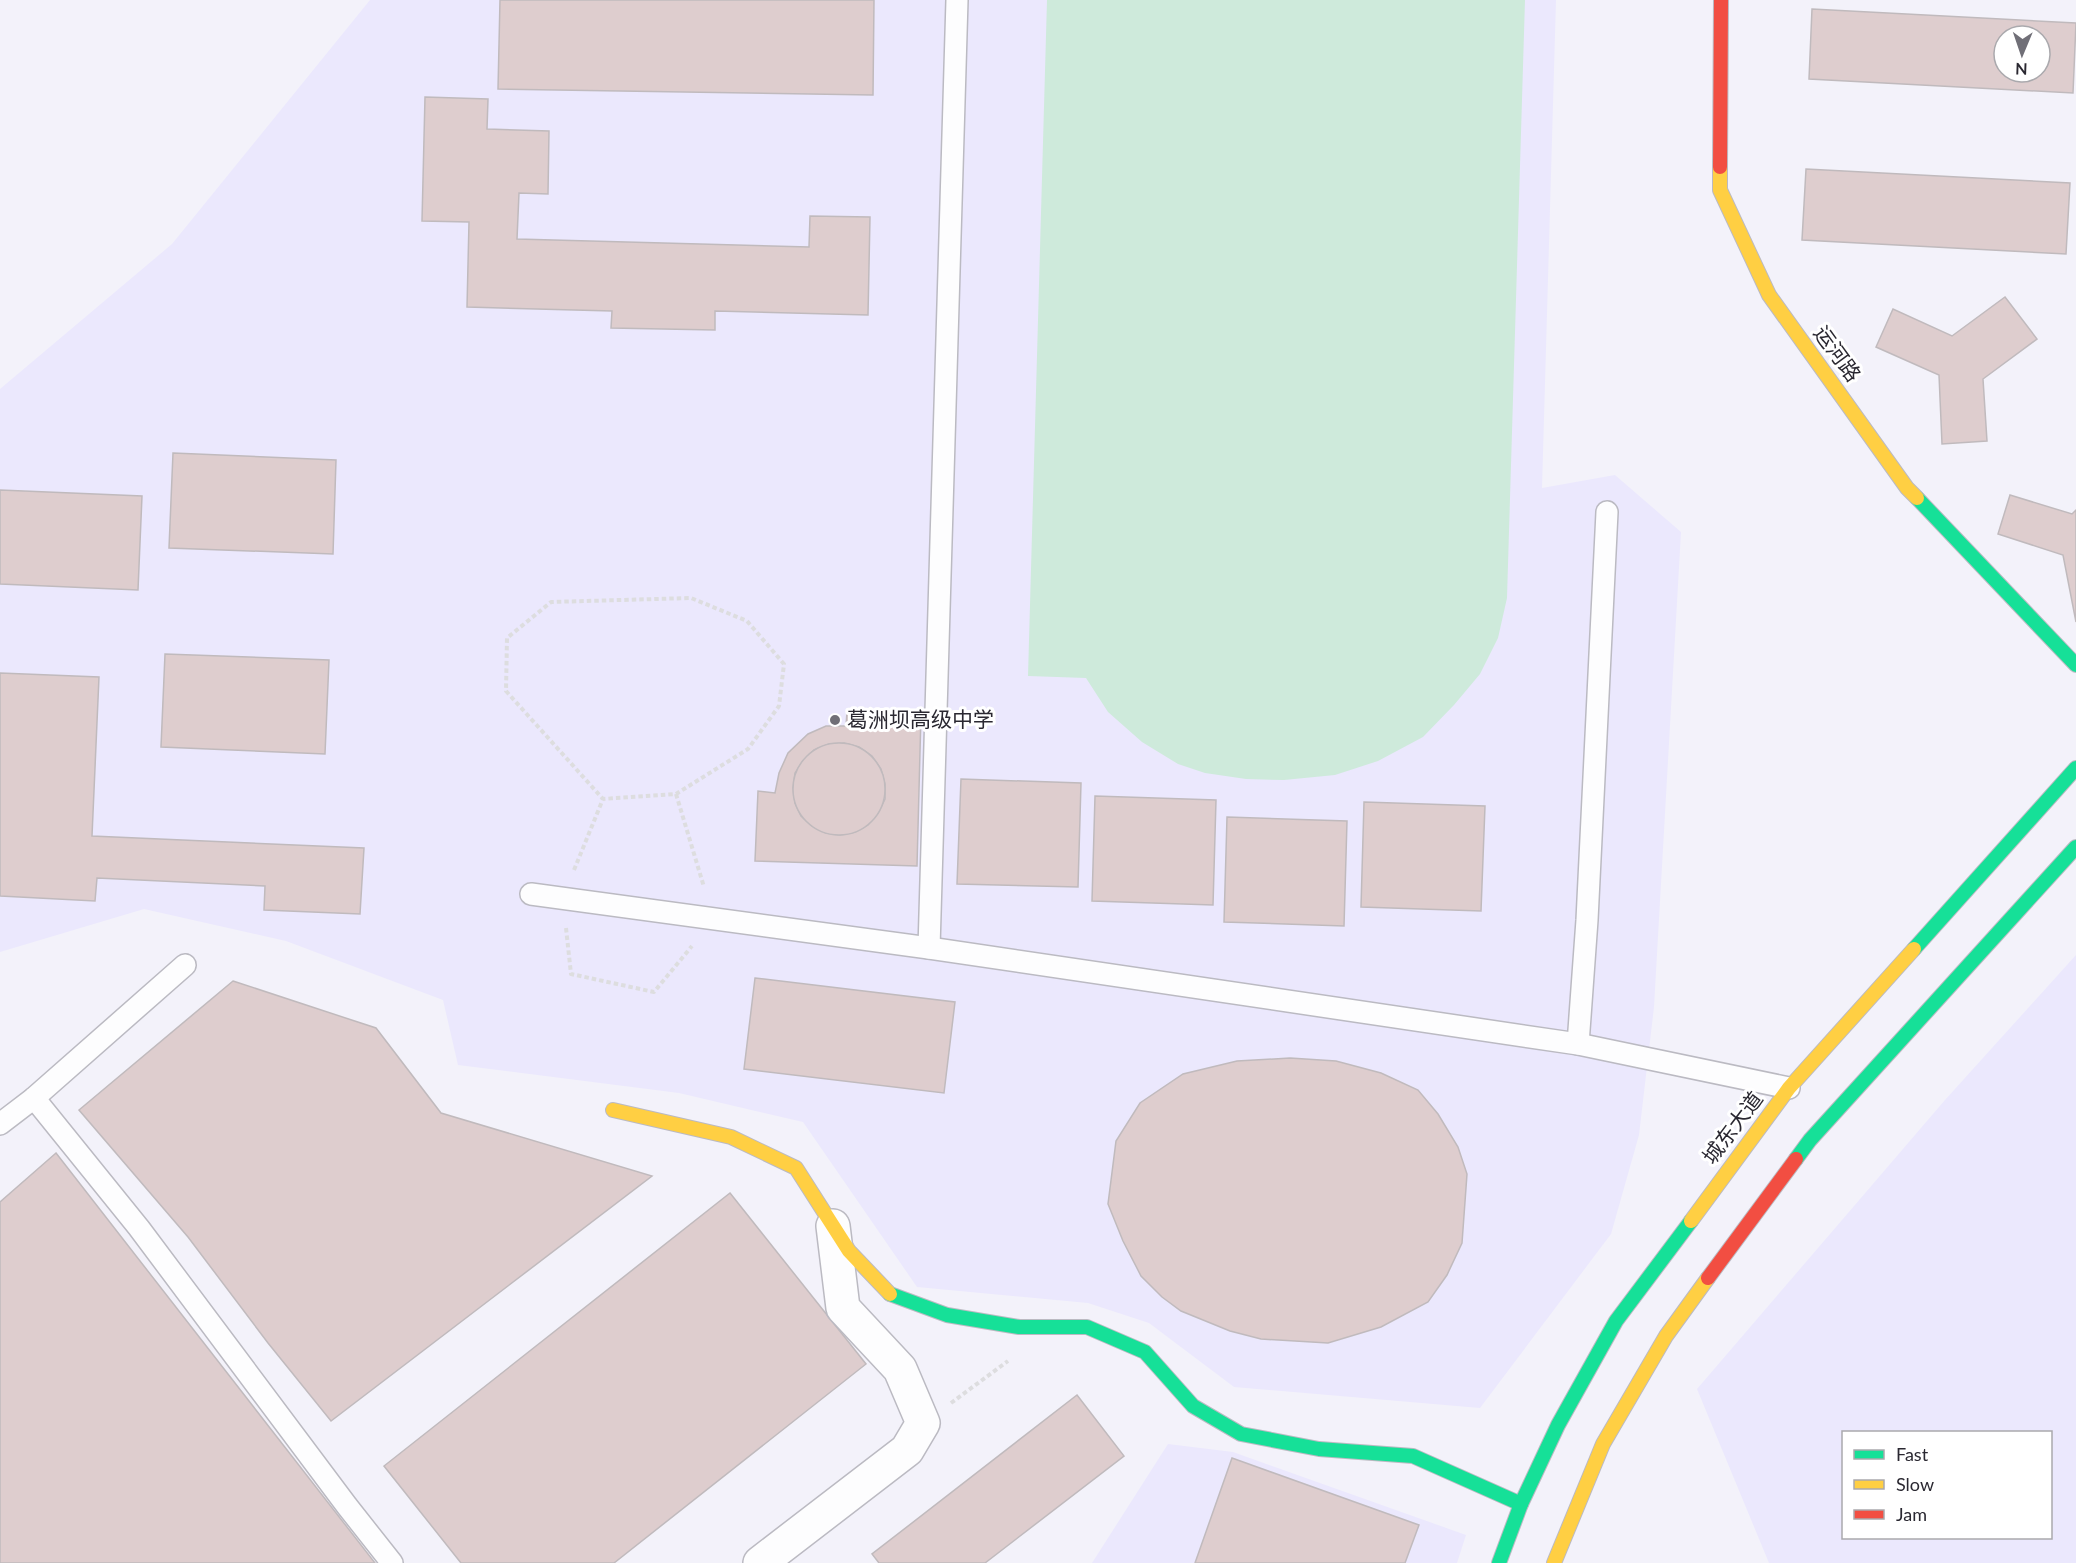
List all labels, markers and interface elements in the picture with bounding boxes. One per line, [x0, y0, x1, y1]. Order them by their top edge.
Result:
north arrow [1992, 24, 2052, 84]
text: N [2015, 60, 2028, 79]
street label: 运河路 [1810, 320, 1867, 386]
place label: 葛洲坝高级中学 [847, 706, 994, 731]
marker: 葛洲坝高级中学 [828, 713, 842, 727]
street label: 城东大道 [1697, 1086, 1767, 1168]
legend [1842, 1431, 2052, 1539]
text: Fast [1896, 1443, 1929, 1465]
text: Slow [1896, 1473, 1934, 1495]
text: Jam [1896, 1503, 1927, 1525]

